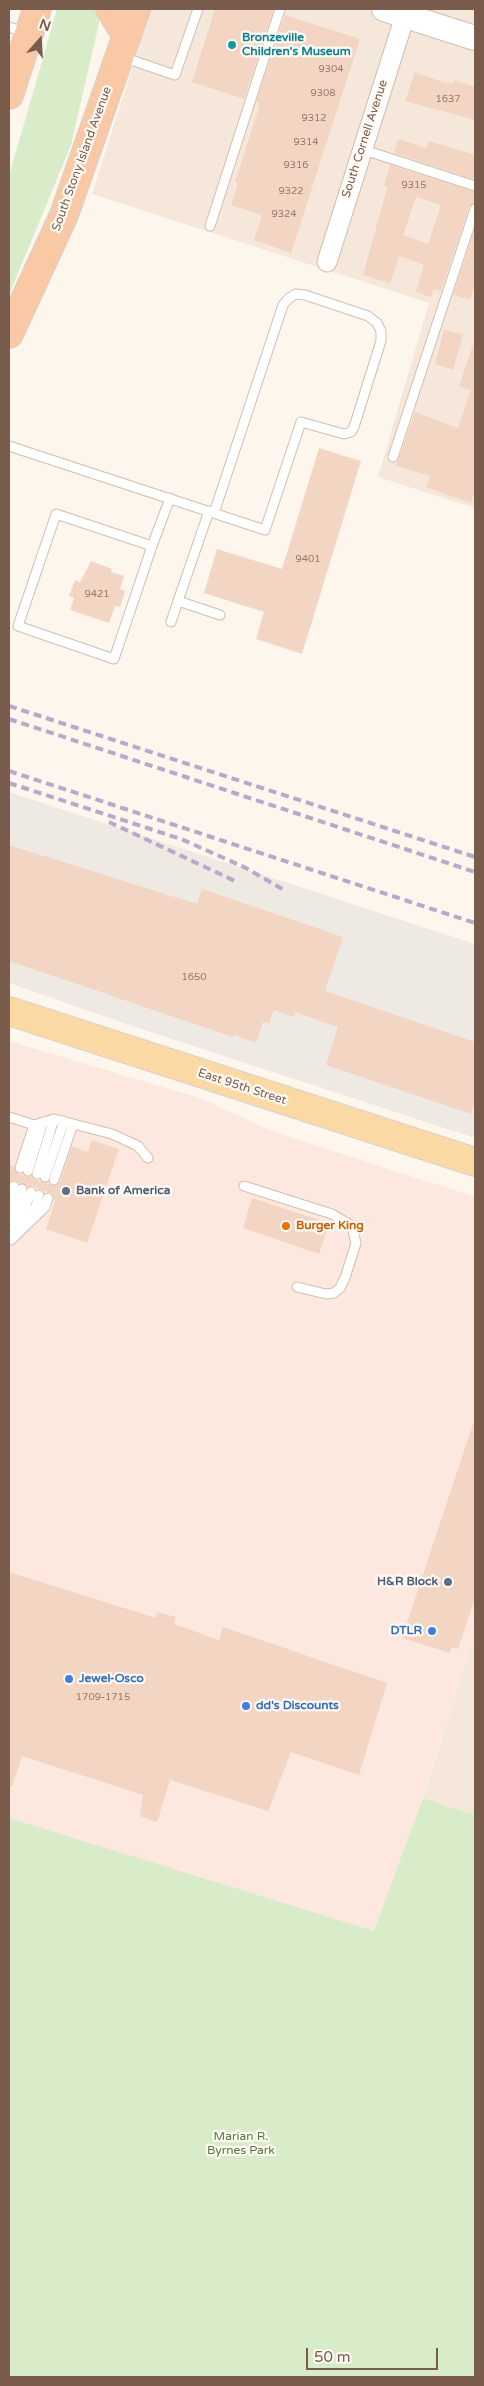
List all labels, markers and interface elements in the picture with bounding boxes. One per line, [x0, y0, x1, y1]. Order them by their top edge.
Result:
north arrow [15, 15, 65, 65]
text: N [37, 15, 53, 35]
place label: Bronzeville Children's Museum [242, 31, 351, 59]
marker: Bronzeville Children's Museum [226, 39, 238, 51]
house number: 9304 [318, 63, 344, 75]
street label: South Cornell Avenue [339, 78, 391, 200]
street label: South Stony Island Avenue [49, 85, 115, 233]
house number: 9308 [310, 87, 336, 99]
house number: 1637 [435, 93, 461, 105]
house number: 9312 [301, 112, 327, 124]
house number: 9314 [293, 136, 319, 148]
house number: 9316 [283, 159, 309, 171]
house number: 9315 [401, 179, 427, 191]
house number: 9322 [278, 185, 304, 197]
house number: 9324 [271, 208, 297, 220]
house number: 9401 [295, 553, 321, 565]
house number: 9421 [84, 588, 110, 600]
house number: 1650 [181, 971, 207, 983]
street label: East 95th Street [196, 1066, 288, 1108]
place label: Bank of America [76, 1184, 170, 1198]
marker: Bank of America [60, 1185, 72, 1197]
place label: Burger King [296, 1219, 364, 1233]
marker: Burger King [280, 1220, 292, 1232]
place label: H&R Block [377, 1575, 438, 1589]
marker: H&R Block [442, 1576, 454, 1588]
place label: DTLR [391, 1624, 422, 1638]
marker: DTLR [426, 1625, 438, 1637]
place label: Jewel-Osco [79, 1672, 144, 1686]
marker: Jewel-Osco [63, 1673, 75, 1685]
house number: 1709-1715 [76, 1691, 130, 1703]
place label: dd's Discounts [256, 1699, 339, 1713]
marker: dd's Discounts [240, 1700, 252, 1712]
park label: Marian R. Byrnes Park [207, 2130, 275, 2158]
scale bar [309, 2338, 442, 2370]
text: 50 m [314, 2348, 351, 2366]

